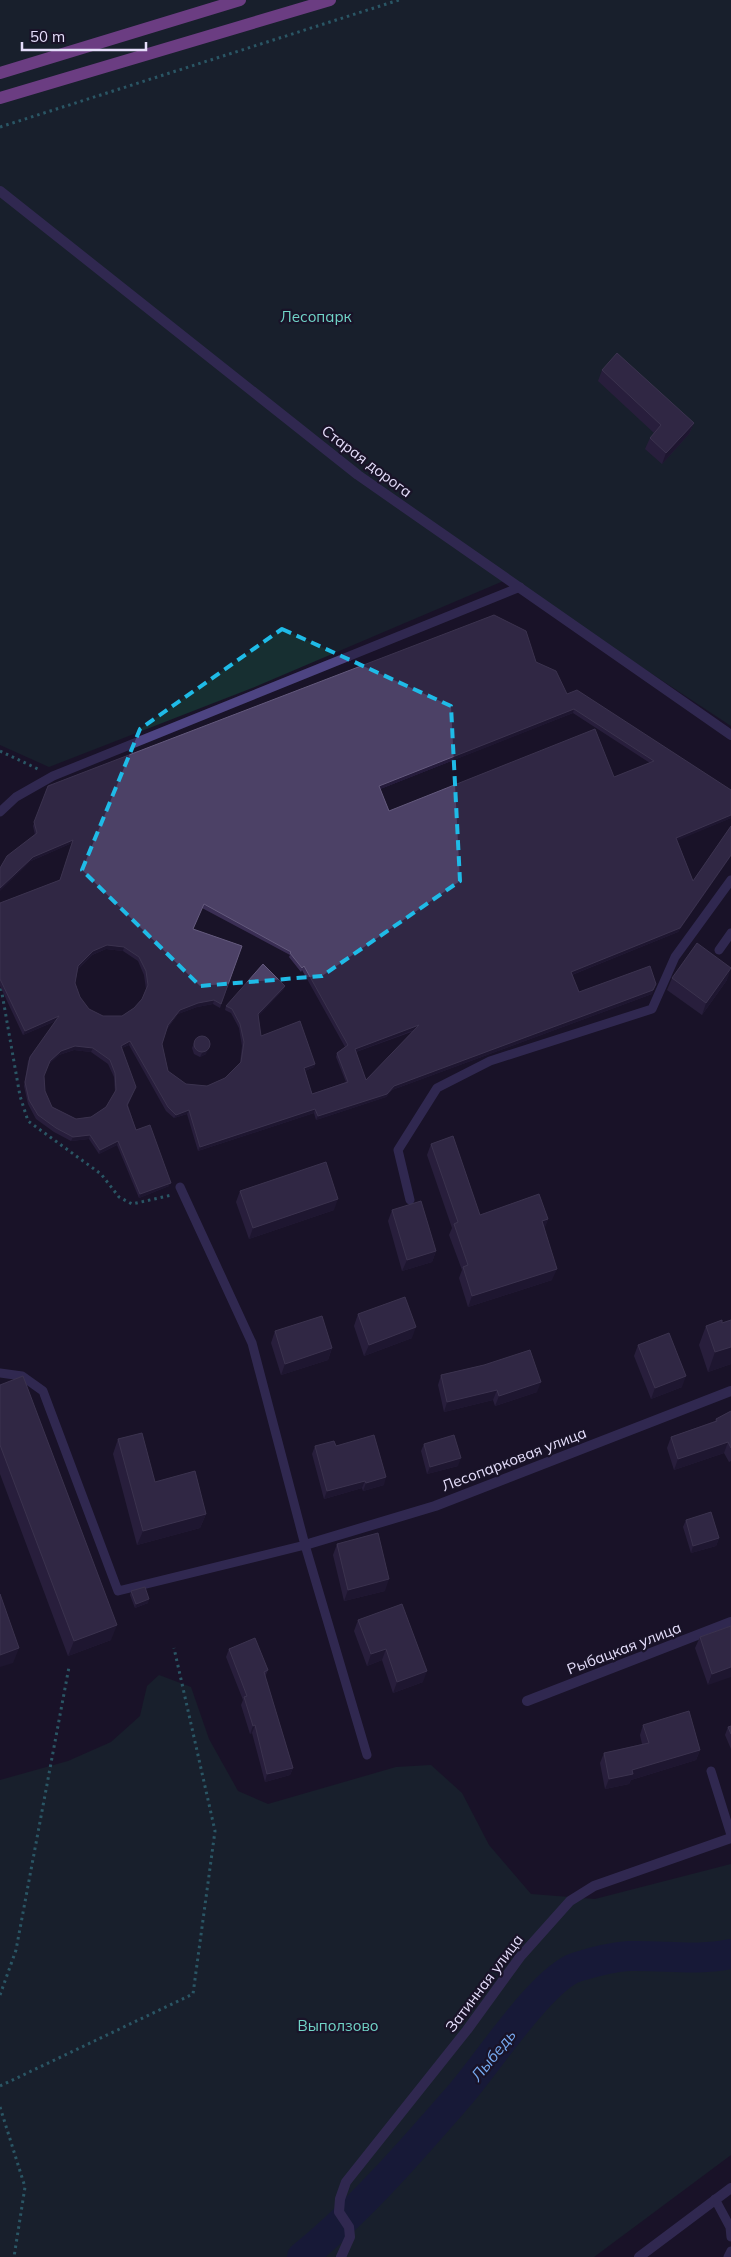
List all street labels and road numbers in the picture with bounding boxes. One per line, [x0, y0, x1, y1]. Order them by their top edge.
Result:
street label: Старая дорога [318, 421, 416, 501]
street label: Лесопарковая улица [439, 1423, 589, 1495]
street label: Рыбацкая улица [564, 1617, 684, 1679]
street label: Затинная улица [441, 1930, 527, 2036]

